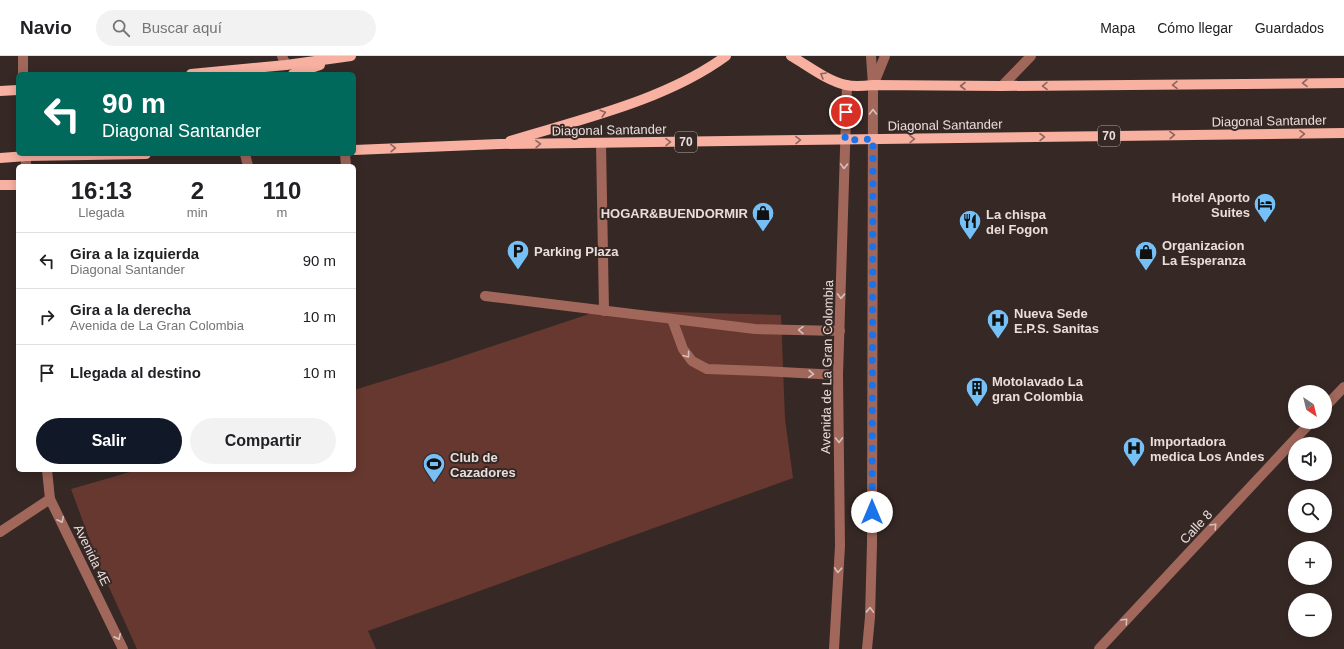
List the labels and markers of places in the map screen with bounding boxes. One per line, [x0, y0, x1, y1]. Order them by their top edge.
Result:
pin [829, 95, 863, 129]
place label: Hotel Aporto Suites [1172, 190, 1250, 220]
hotel icon: Hotel Aporto Suites [1252, 191, 1278, 224]
shop icon: HOGAR&BUENDORMIR [750, 200, 776, 233]
place label: HOGAR&BUENDORMIR [601, 206, 749, 221]
place label: La chispa del Fogon [986, 207, 1048, 237]
restaurant icon: La chispa del Fogon [957, 208, 983, 241]
parking icon: Parking Plaza [505, 238, 531, 271]
place label: Organizacion La Esperanza [1162, 238, 1247, 268]
shop icon: Organizacion La Esperanza [1133, 239, 1159, 272]
place label: Parking Plaza [534, 244, 619, 259]
place label: Nueva Sede E.P.S. Sanitas [1014, 306, 1099, 336]
hospital icon: Nueva Sede E.P.S. Sanitas [985, 307, 1011, 340]
place label: Motolavado La gran Colombia [992, 374, 1084, 404]
building icon: Motolavado La gran Colombia [964, 375, 990, 408]
place label: Importadora medica Los Andes [1150, 434, 1264, 464]
hospital icon: Importadora medica Los Andes [1121, 435, 1147, 468]
place label: Club de Cazadores [450, 450, 516, 480]
sports icon: Club de Cazadores [421, 451, 447, 484]

